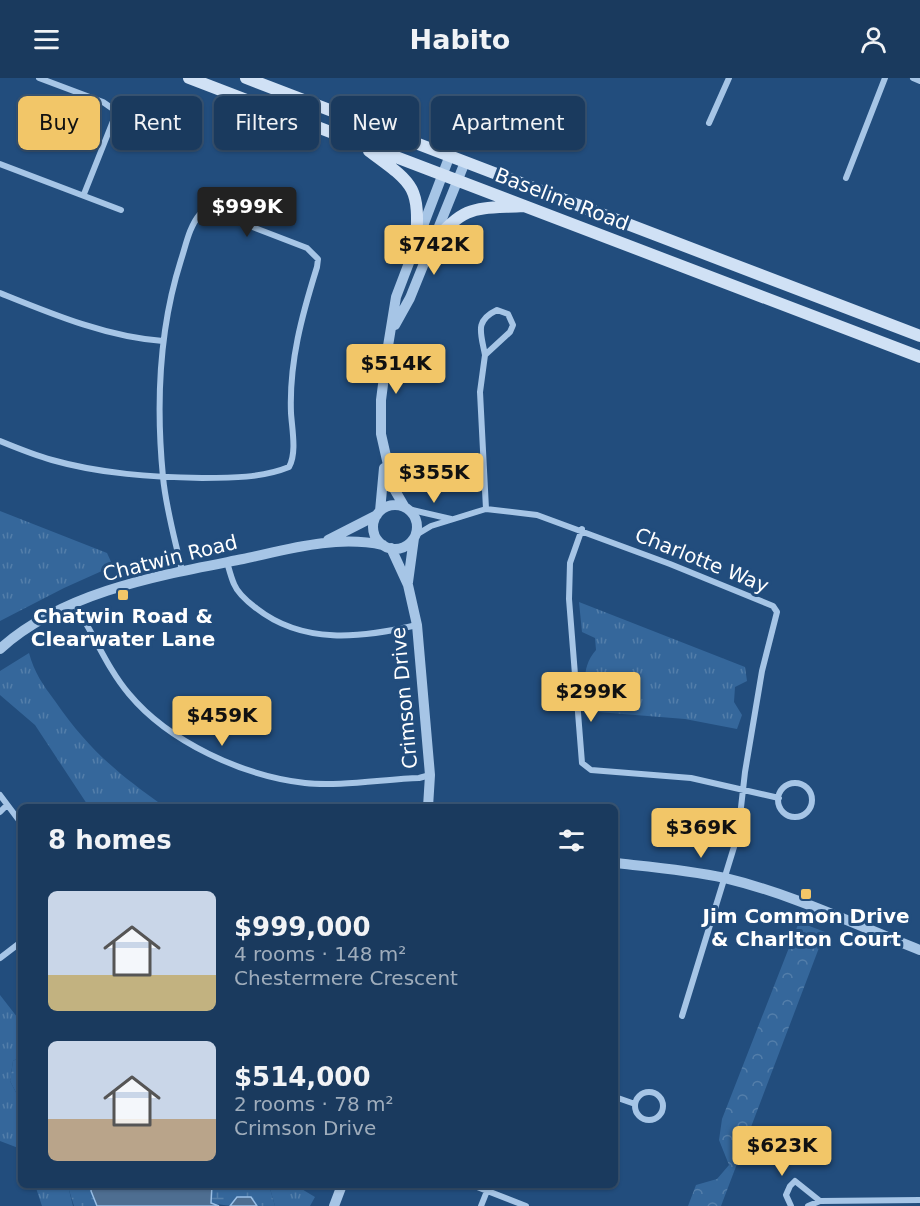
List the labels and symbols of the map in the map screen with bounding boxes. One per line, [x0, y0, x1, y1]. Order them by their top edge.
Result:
street label: Baseline Road [492, 162, 632, 236]
pin: $999K [205, 187, 289, 238]
pin: $742K [392, 225, 476, 276]
pin: $514K [354, 344, 438, 395]
pin: $355K [392, 453, 476, 504]
street label: Charlotte Way [632, 522, 772, 598]
street label: Chatwin Road [100, 530, 240, 586]
marker: Chatwin Road & Clearwater Lane [116, 588, 130, 602]
place label: Chatwin Road & Clearwater Lane [31, 604, 215, 651]
street label: Crimson Drive [386, 626, 422, 770]
pin: $299K [549, 672, 633, 723]
pin: $459K [180, 696, 264, 747]
pin: $369K [659, 808, 743, 859]
marker: Jim Common Drive & Charlton Court [799, 887, 813, 901]
place label: Jim Common Drive & Charlton Court [700, 904, 910, 951]
pin: $623K [740, 1126, 824, 1177]

